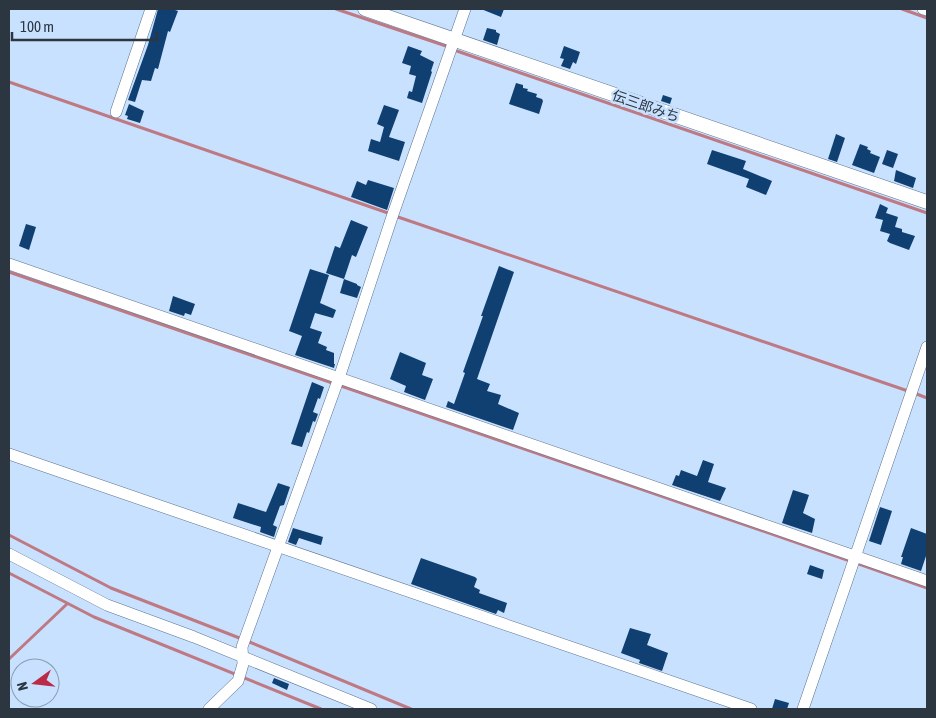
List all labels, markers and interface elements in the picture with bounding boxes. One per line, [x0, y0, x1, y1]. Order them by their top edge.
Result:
scale bar [12, 10, 158, 42]
text: 100 m [20, 18, 54, 35]
street label: 伝三郎みち [610, 87, 682, 125]
north arrow [10, 658, 60, 708]
text: N [14, 680, 31, 692]

